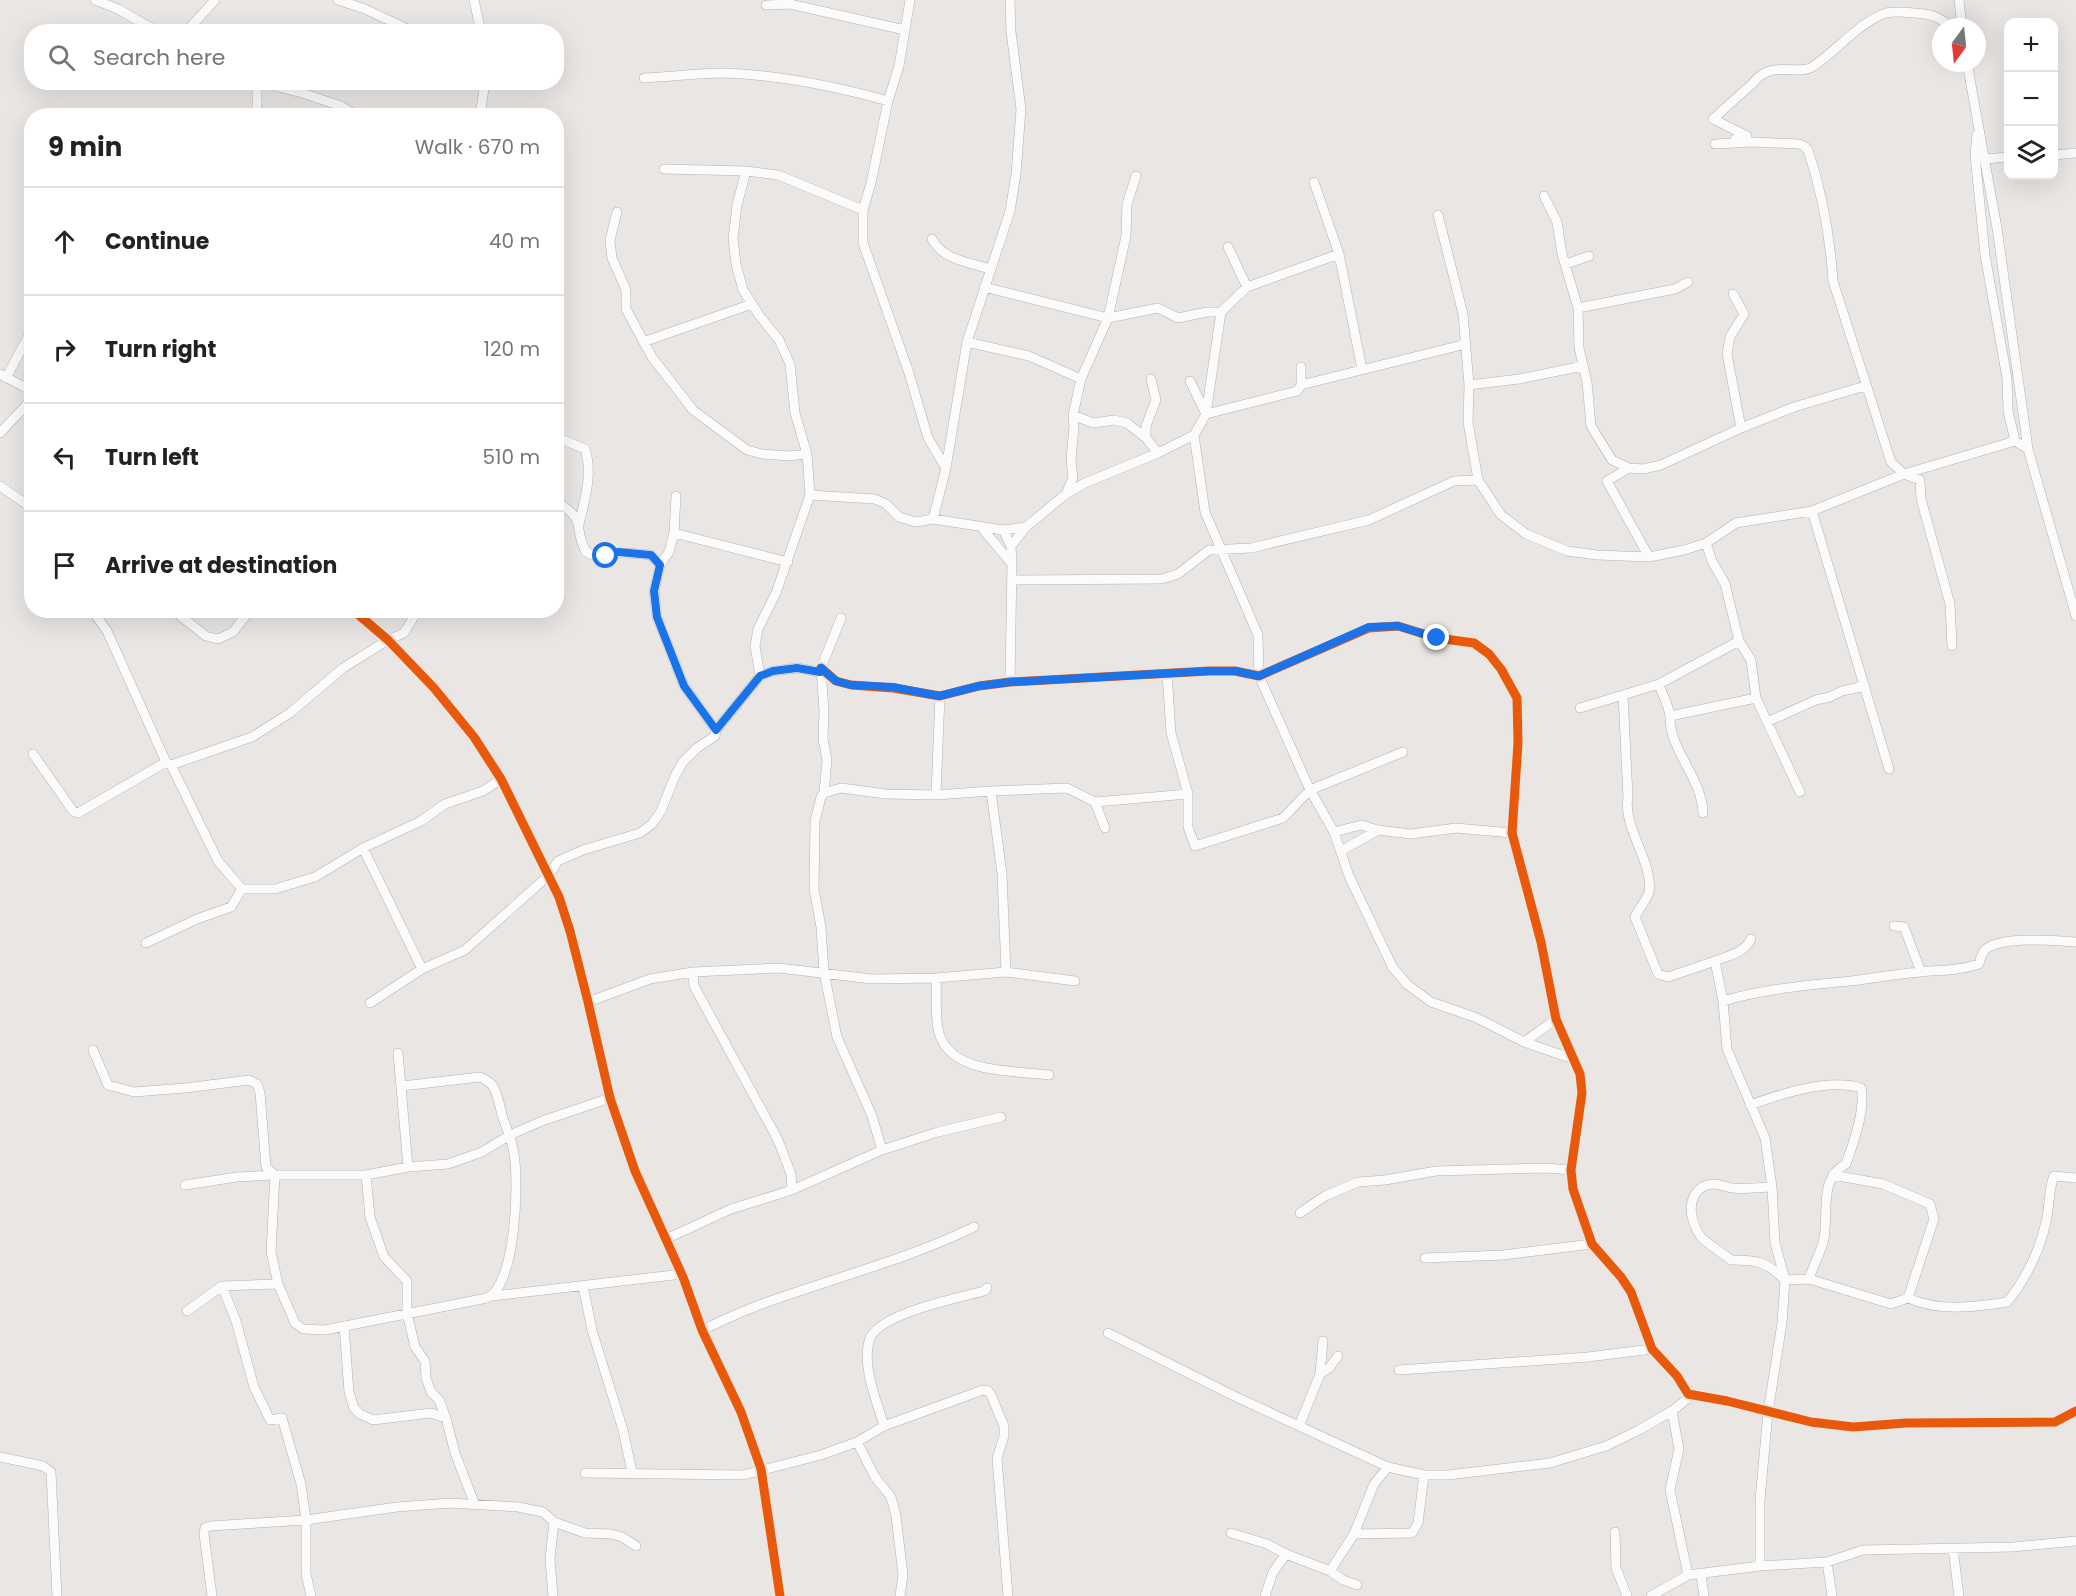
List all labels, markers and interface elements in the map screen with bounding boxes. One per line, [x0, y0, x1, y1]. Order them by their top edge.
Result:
north arrow [1932, 18, 1986, 72]
map controls [2004, 18, 2058, 180]
button: + [2004, 18, 2058, 72]
search box [24, 24, 564, 90]
icon: search [45, 41, 78, 74]
text: Search here [93, 42, 226, 73]
button: − [2004, 72, 2058, 126]
button: layers [2004, 126, 2058, 180]
text: 9 min [48, 129, 122, 165]
text: Walk · 670 m [415, 133, 540, 161]
icon: ahead [48, 225, 81, 258]
text: Continue [105, 226, 209, 257]
text: 40 m [489, 227, 540, 255]
icon: right [48, 333, 81, 366]
text: Turn right [105, 334, 216, 365]
text: 120 m [484, 335, 540, 363]
icon: left [48, 441, 81, 474]
text: Turn left [105, 442, 199, 473]
text: 510 m [483, 443, 540, 471]
route start [592, 542, 618, 568]
icon: arrive [48, 549, 81, 582]
text: Arrive at destination [105, 550, 337, 581]
route end [1423, 624, 1449, 650]

